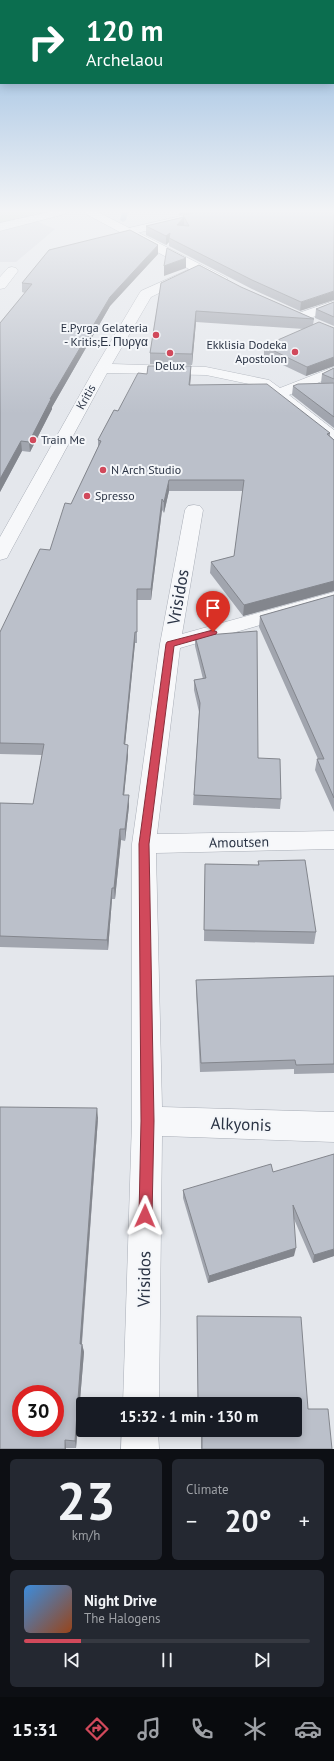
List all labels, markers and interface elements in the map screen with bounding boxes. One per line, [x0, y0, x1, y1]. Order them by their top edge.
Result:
text: 120 m [86, 12, 163, 49]
icon: right [20, 16, 72, 68]
text: Archelaou [86, 48, 163, 71]
place label: E.Pyrga Gelateria - Kritis;Ε. Πυργα [61, 320, 148, 349]
marker: E.Pyrga Gelateria - Kritis;Ε. Πυργα [151, 330, 161, 340]
place label: Ekklisia Dodeka Apostolon [206, 337, 287, 366]
marker: Ekklisia Dodeka Apostolon [290, 347, 300, 357]
marker: Delux [165, 348, 175, 358]
place label: Delux [155, 358, 185, 373]
street label: Kritis [73, 381, 99, 412]
place label: Train Me [41, 432, 85, 447]
marker: Train Me [28, 435, 38, 445]
place label: N Arch Studio [111, 462, 181, 477]
marker: N Arch Studio [98, 465, 108, 475]
place label: Spresso [95, 488, 135, 503]
marker: Spresso [82, 491, 92, 501]
street label: Vrisidos [162, 567, 194, 628]
pin [196, 591, 230, 632]
icon: arrive [202, 597, 224, 619]
street label: Amoutsen [209, 832, 269, 852]
street label: Alkyonis [210, 1112, 272, 1136]
position arrow [124, 1195, 166, 1237]
street label: Vrisidos [132, 1251, 155, 1308]
speed limit sign: 30 [12, 1385, 64, 1437]
text: 15:32 · 1 min · 130 m [120, 1407, 258, 1426]
text: 23 [57, 1467, 115, 1534]
text: Climate [186, 1481, 229, 1498]
text: 20° [224, 1501, 272, 1540]
text: − [186, 1507, 197, 1535]
text: + [299, 1507, 310, 1535]
text: km/h [72, 1527, 100, 1544]
text: Night Drive [84, 1591, 157, 1610]
text: The Halogens [84, 1610, 161, 1627]
icon: previous [61, 1649, 83, 1671]
icon: pause [156, 1649, 178, 1671]
icon: next [251, 1649, 273, 1671]
icon: directions [83, 1715, 111, 1743]
icon: music [135, 1715, 163, 1743]
icon: phone [188, 1715, 216, 1743]
icon: climate [241, 1715, 269, 1743]
icon: car [294, 1715, 322, 1743]
text: 15:31 [12, 1718, 58, 1741]

